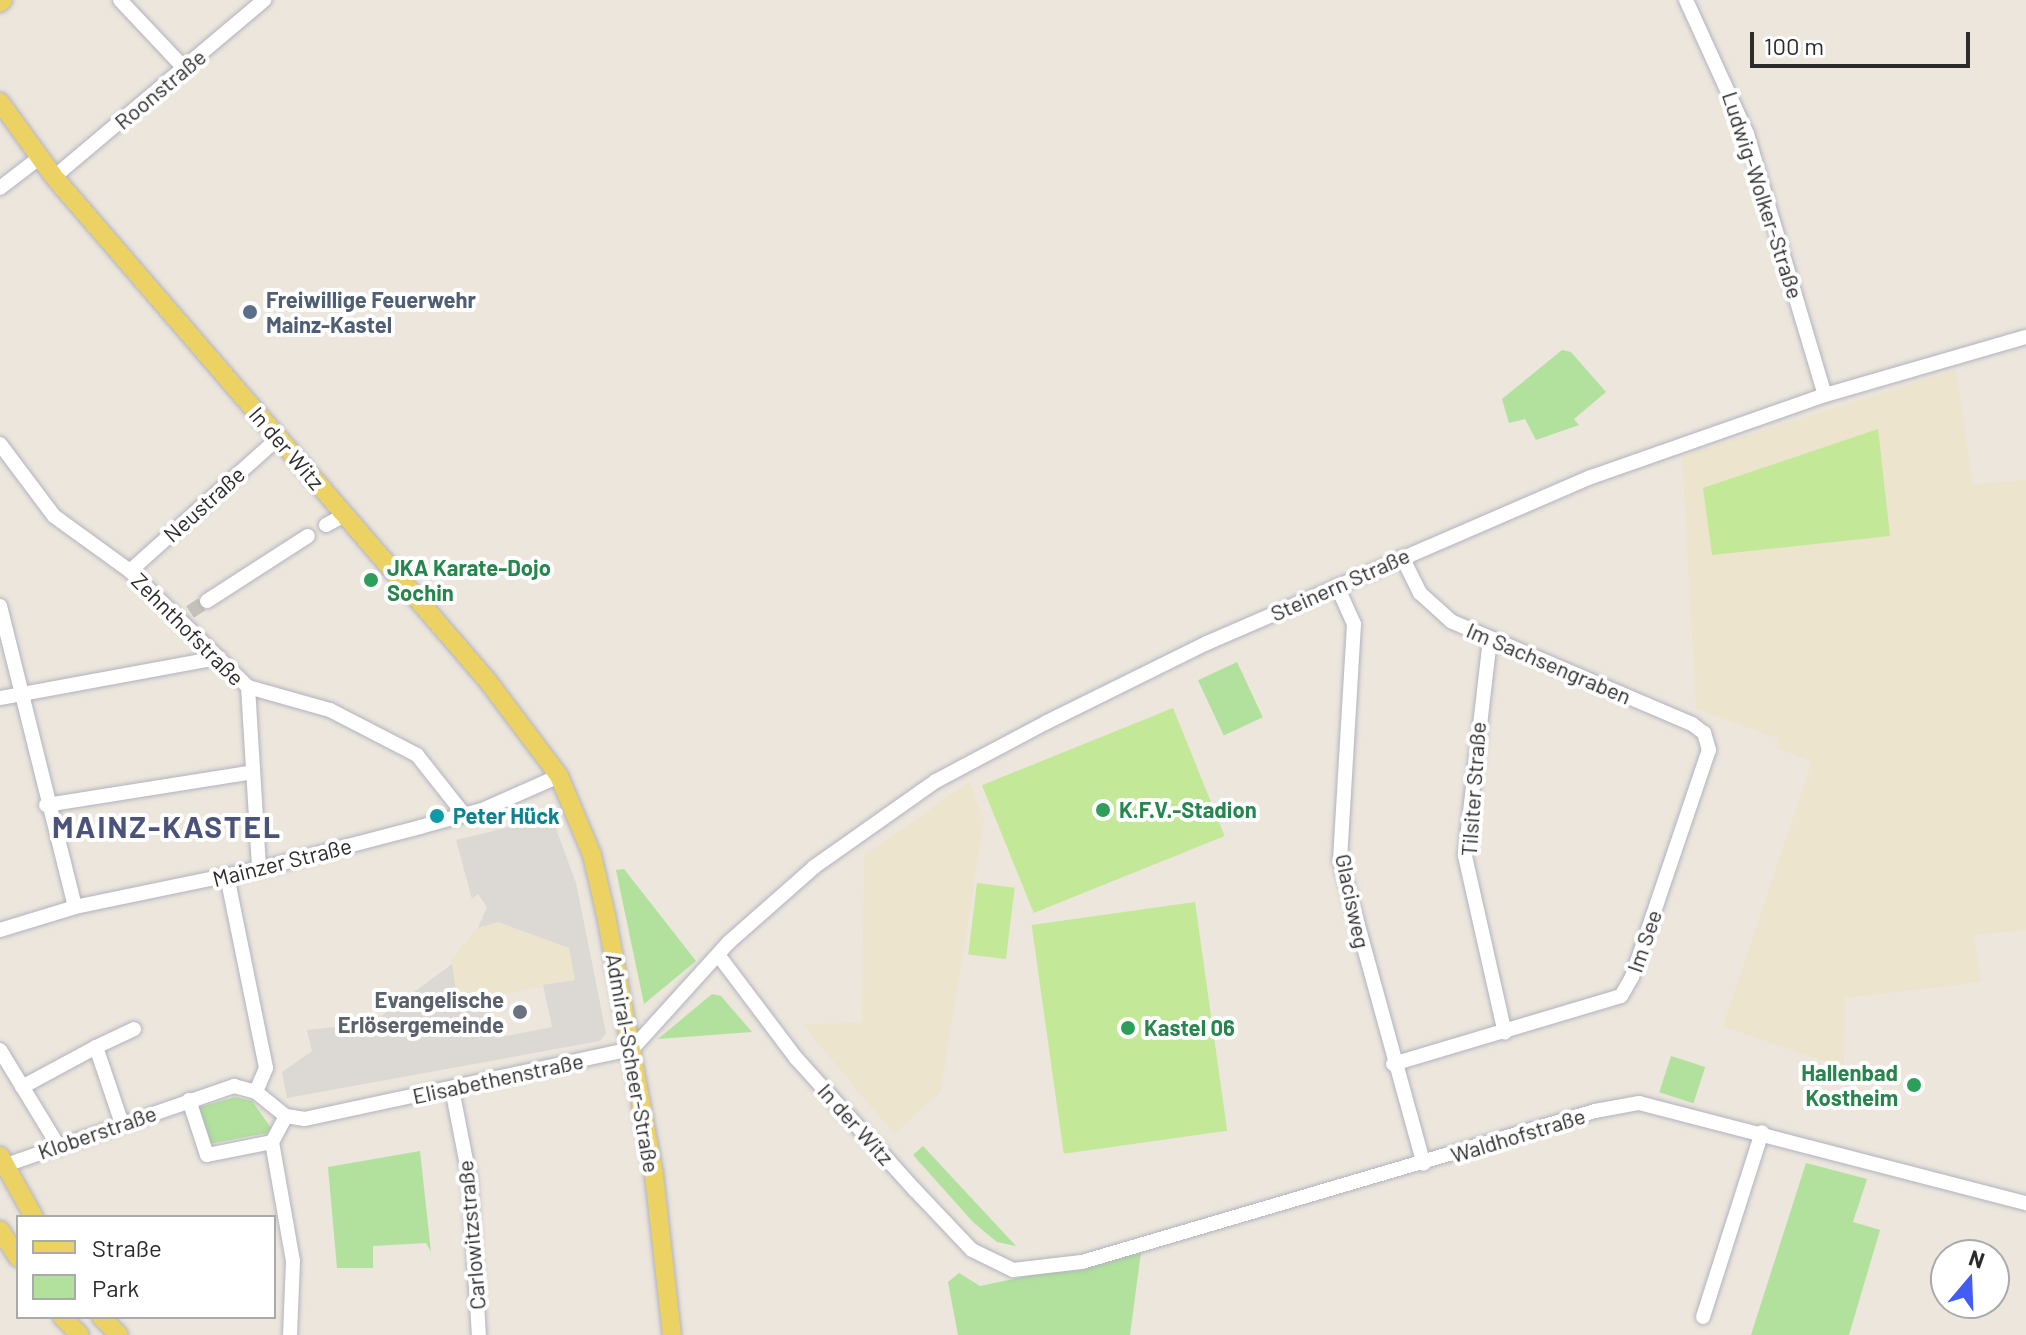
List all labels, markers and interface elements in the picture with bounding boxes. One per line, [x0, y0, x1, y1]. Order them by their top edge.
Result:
scale bar [1754, 16, 1974, 66]
text: 100 m [1764, 31, 1824, 60]
street label: Roonstraße [109, 43, 211, 135]
street label: Ludwig-Wolker-Straße [1717, 88, 1809, 302]
place label: Freiwillige Feuerwehr Mainz-Kastel [266, 286, 476, 338]
marker: Freiwillige Feuerwehr Mainz-Kastel [241, 303, 259, 321]
street label: In der Witz [244, 401, 330, 495]
street label: Neustraße [158, 461, 250, 547]
street label: Steinern Straße [1266, 542, 1414, 626]
place label: JKA Karate-Dojo Sochin [387, 554, 551, 606]
street label: Zehnthofstraße [126, 567, 250, 691]
marker: JKA Karate-Dojo Sochin [362, 571, 380, 589]
street label: Im Sachsengraben [1463, 616, 1635, 710]
street label: Tilsiter Straße [1455, 721, 1491, 857]
place label: K.F.V.-Stadion [1119, 797, 1257, 823]
marker: K.F.V.-Stadion [1094, 801, 1112, 819]
place label: Peter Hück [453, 803, 560, 829]
marker: Peter Hück [428, 807, 446, 825]
district label: MAINZ-KASTEL [52, 808, 282, 844]
street label: Mainzer Straße [210, 832, 354, 892]
street label: Glacisweg [1330, 851, 1376, 951]
street label: Im See [1621, 906, 1667, 976]
street label: Admiral-Scheer-Straße [601, 951, 665, 1175]
place label: Evangelische Erlösergemeinde [338, 986, 504, 1038]
marker: Evangelische Erlösergemeinde [511, 1003, 529, 1021]
place label: Kastel 06 [1144, 1015, 1235, 1041]
marker: Kastel 06 [1119, 1019, 1137, 1037]
street label: Elisabethenstraße [410, 1047, 586, 1109]
place label: Hallenbad Kostheim [1801, 1059, 1898, 1110]
marker: Hallenbad Kostheim [1905, 1076, 1923, 1094]
street label: In der Witz [812, 1078, 900, 1170]
street label: Kloberstraße [34, 1099, 160, 1165]
street label: Waldhofstraße [1448, 1102, 1588, 1168]
street label: Carlowitzstraße [451, 1159, 491, 1311]
legend [16, 1215, 276, 1319]
text: Straße [92, 1233, 162, 1262]
north arrow [1930, 1239, 2010, 1319]
text: N [1966, 1244, 1988, 1273]
text: Park [92, 1273, 139, 1302]

